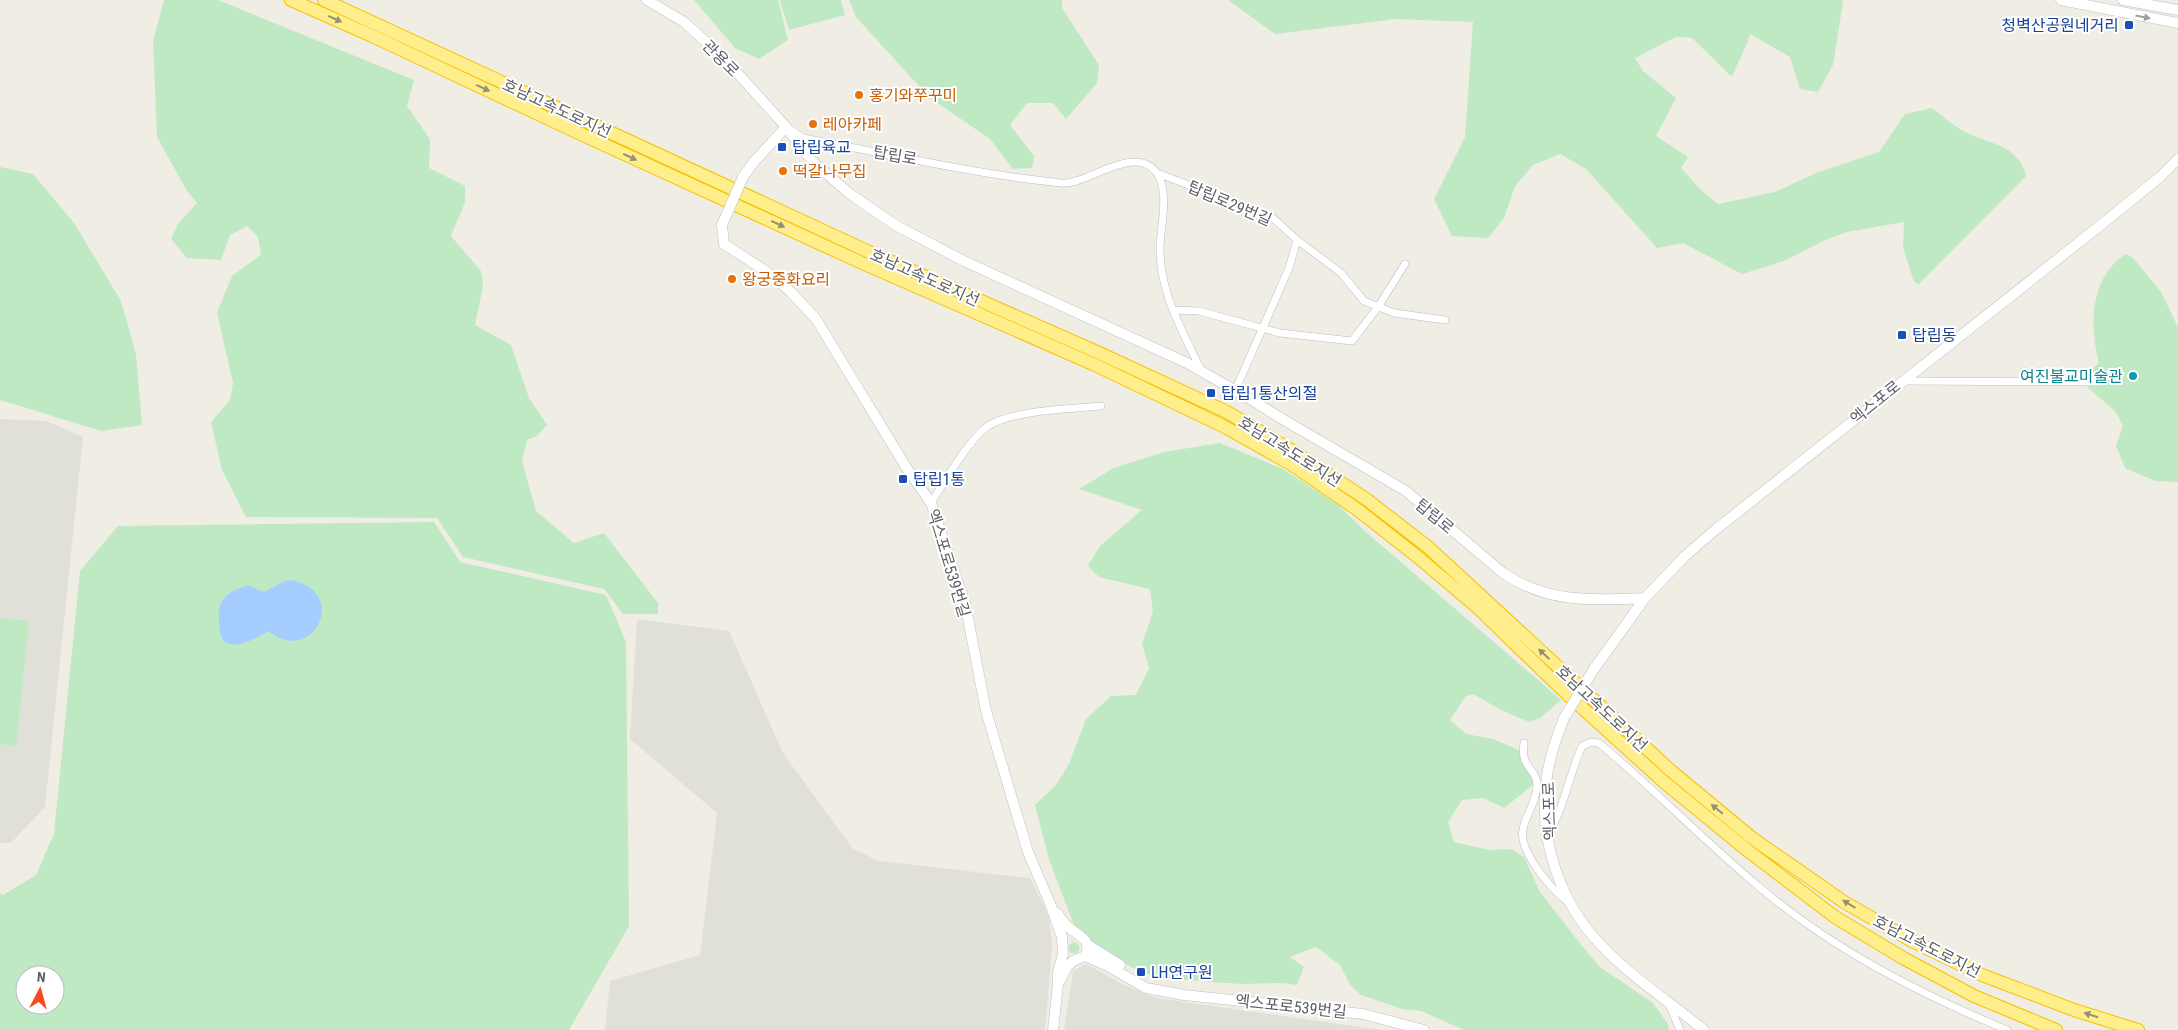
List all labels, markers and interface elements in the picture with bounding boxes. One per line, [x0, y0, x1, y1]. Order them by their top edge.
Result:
one-way arrow [2136, 13, 2152, 21]
one-way arrow [328, 16, 342, 24]
place label: 청벽산공원네거리 [2001, 16, 2119, 35]
marker: 청벽산공원네거리 [2123, 19, 2135, 31]
street label: 관용로 [698, 36, 743, 81]
street label: 호남고속도로지선 [499, 75, 614, 142]
one-way arrow [476, 84, 490, 92]
place label: 홍기와쭈꾸미 [869, 86, 957, 105]
marker: 홍기와쭈꾸미 [853, 89, 865, 101]
place label: 레아카페 [823, 115, 882, 134]
marker: 레아카페 [807, 118, 819, 130]
place label: 탑립육교 [792, 138, 851, 157]
marker: 탑립육교 [776, 141, 788, 153]
street label: 탑립로 [872, 142, 919, 169]
one-way arrow [623, 153, 637, 161]
place label: 떡갈나무집 [793, 162, 867, 181]
marker: 떡갈나무집 [777, 165, 789, 177]
street label: 탑립로29번길 [1185, 177, 1275, 230]
one-way arrow [771, 221, 785, 229]
street label: 호남고속도로지선 [867, 245, 982, 310]
place label: 왕궁중화요리 [742, 270, 830, 289]
marker: 왕궁중화요리 [726, 273, 738, 285]
place label: 탑립동 [1912, 326, 1956, 345]
marker: 탑립동 [1896, 329, 1908, 341]
place label: 여진불교미술관 [2020, 367, 2123, 386]
marker: 여진불교미술관 [2127, 370, 2139, 382]
street label: 엑스포로 [1846, 376, 1904, 428]
place label: 탑립1통산의절 [1221, 384, 1317, 403]
marker: 탑립1통산의절 [1205, 387, 1217, 399]
street label: 호남고속도로지선 [1235, 412, 1345, 491]
place label: 탑립1통 [913, 470, 965, 489]
marker: 탑립1통 [897, 473, 909, 485]
street label: 탑립로 [1412, 495, 1458, 538]
street label: 엑스포로539번길 [923, 507, 974, 619]
one-way arrow [1539, 648, 1551, 660]
street label: 호남고속도로지선 [1552, 661, 1651, 755]
street label: 엑스포로 [1539, 781, 1560, 841]
one-way arrow [1711, 804, 1724, 815]
one-way arrow [1842, 900, 1855, 909]
street label: 호남고속도로지선 [1870, 911, 1984, 982]
place label: LH연구원 [1151, 963, 1213, 982]
north arrow [15, 965, 65, 1015]
marker: LH연구원 [1135, 966, 1147, 978]
text: N [36, 969, 46, 985]
street label: 엑스포로539번길 [1234, 991, 1348, 1022]
one-way arrow [2084, 1011, 2099, 1018]

